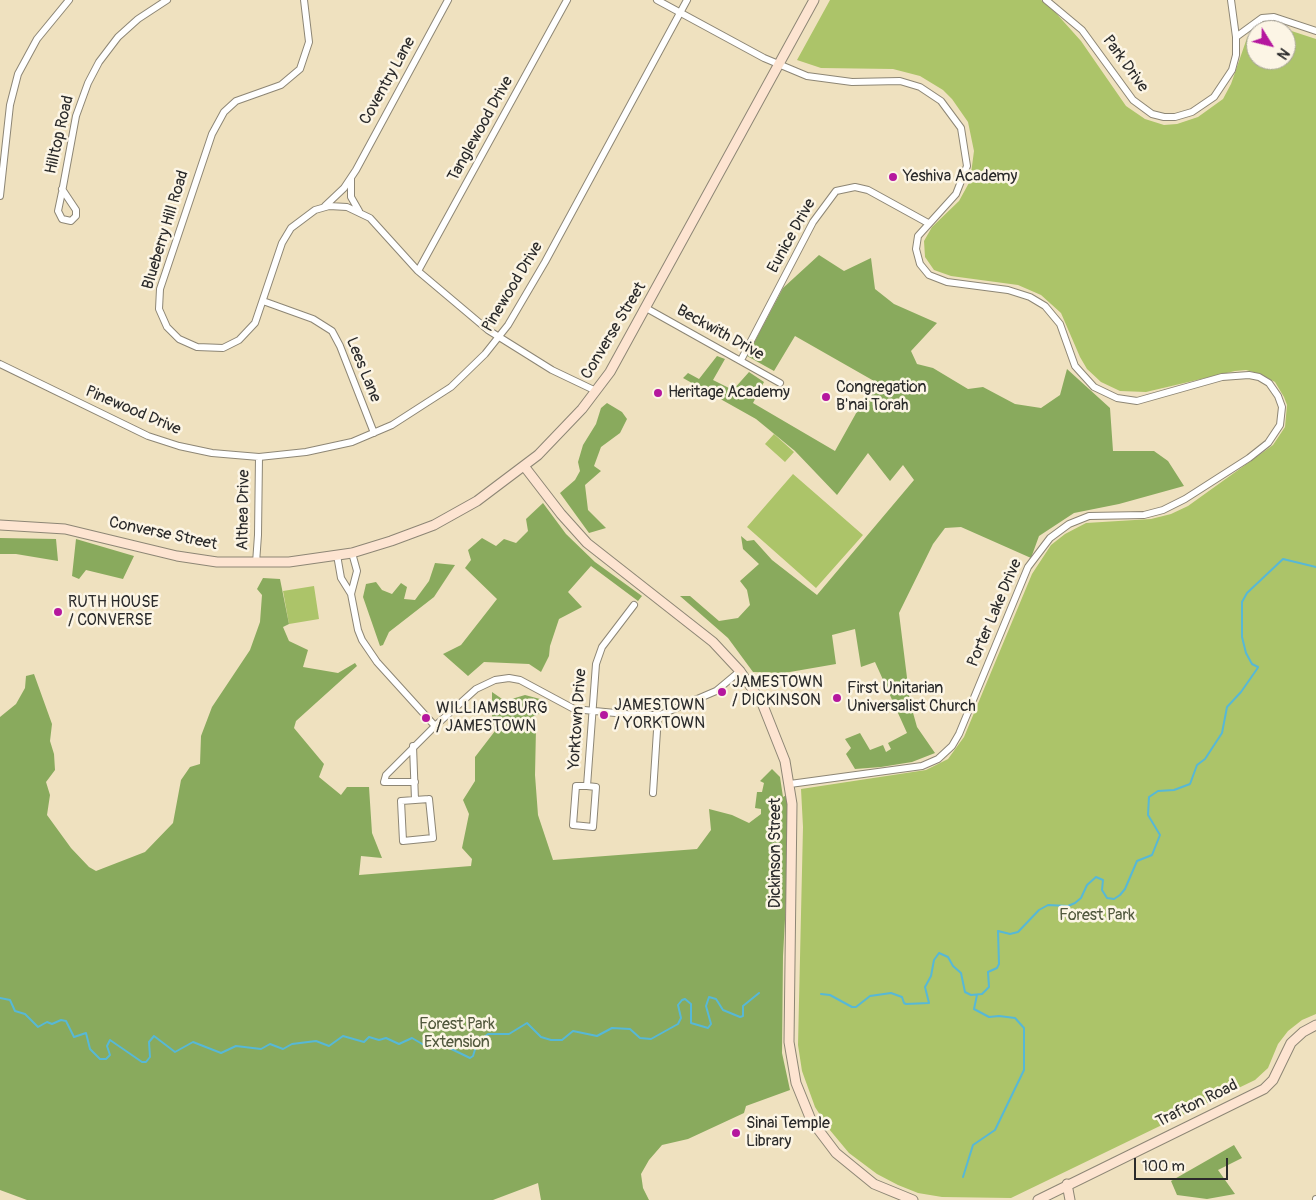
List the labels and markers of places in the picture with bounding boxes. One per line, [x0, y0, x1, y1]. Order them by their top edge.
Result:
place label: Yeshiva Academy [903, 167, 1017, 187]
marker: Yeshiva Academy [887, 171, 899, 183]
place label: Congregation B'nai Torah [836, 378, 926, 416]
place label: Heritage Academy [668, 383, 790, 403]
marker: Heritage Academy [652, 387, 664, 399]
marker: Congregation B'nai Torah [820, 391, 832, 403]
place label: RUTH HOUSE / CONVERSE [68, 593, 159, 631]
marker: RUTH HOUSE / CONVERSE [52, 606, 64, 618]
place label: JAMESTOWN / DICKINSON [732, 673, 823, 711]
place label: First Unitarian Universalist Church [847, 679, 976, 717]
marker: JAMESTOWN / DICKINSON [716, 686, 728, 698]
marker: First Unitarian Universalist Church [831, 692, 843, 704]
place label: JAMESTOWN / YORKTOWN [614, 696, 705, 734]
place label: WILLIAMSBURG / JAMESTOWN [436, 699, 547, 737]
marker: JAMESTOWN / YORKTOWN [598, 709, 610, 721]
marker: WILLIAMSBURG / JAMESTOWN [420, 712, 432, 724]
place label: Sinai Temple Library [746, 1114, 830, 1152]
marker: Sinai Temple Library [730, 1127, 742, 1139]

